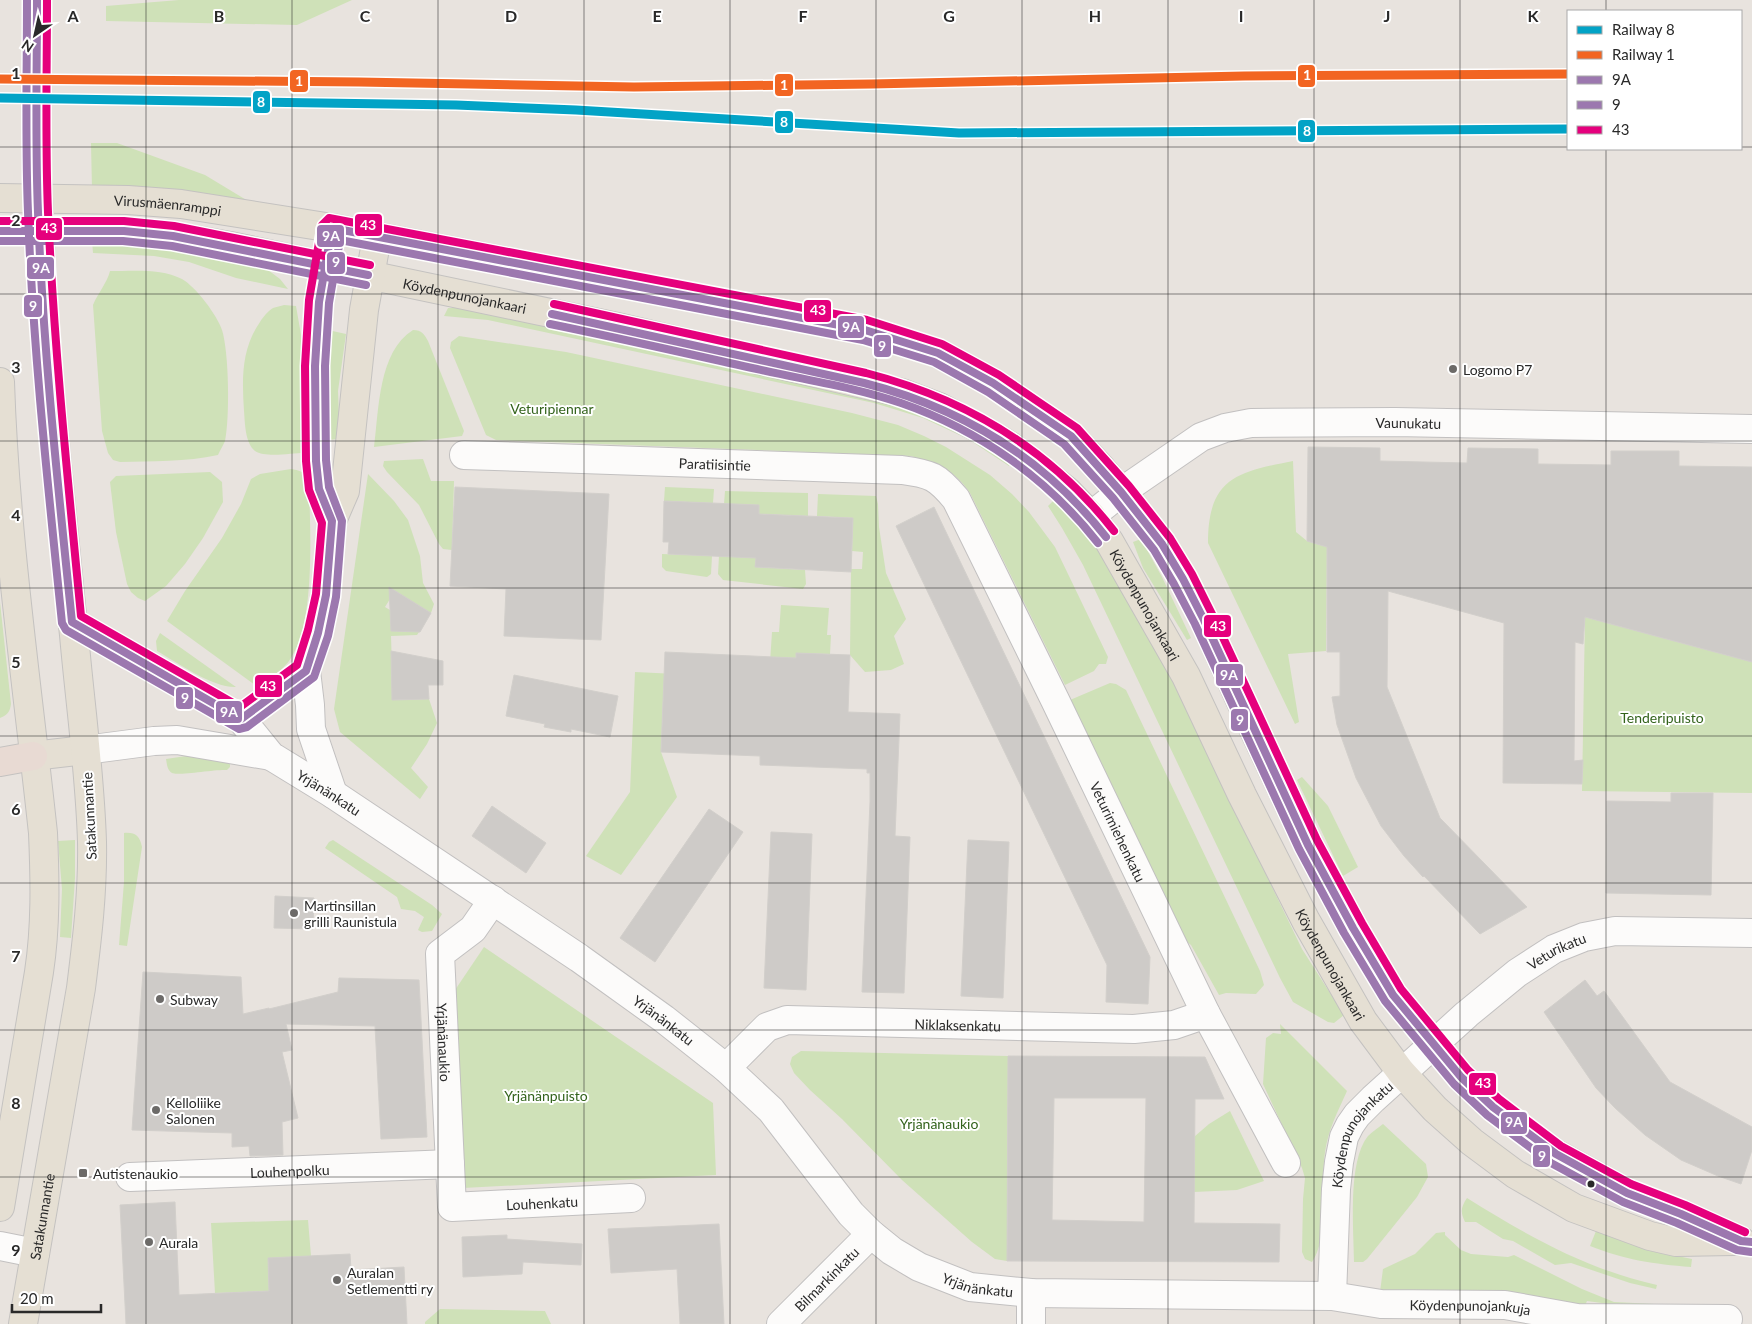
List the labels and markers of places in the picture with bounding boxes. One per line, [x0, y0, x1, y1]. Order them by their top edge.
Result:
place label: Logomo P7 [1463, 361, 1532, 378]
marker: Logomo P7 [1447, 363, 1459, 375]
place label: Martinsillan grilli Raunistula [304, 897, 397, 930]
marker: Martinsillan grilli Raunistula [288, 907, 300, 919]
place label: Subway [170, 991, 219, 1008]
marker: Subway [154, 993, 166, 1005]
place label: Kelloliike Salonen [166, 1094, 221, 1127]
marker: Kelloliike Salonen [150, 1104, 162, 1116]
place label: Autistenaukio [93, 1165, 178, 1182]
marker: Autistenaukio [77, 1167, 89, 1179]
unlabelled marker [1586, 1179, 1596, 1189]
place label: Aurala [159, 1234, 198, 1251]
marker: Aurala [143, 1236, 155, 1248]
place label: Auralan Setlementti ry [347, 1264, 434, 1297]
marker: Auralan Setlementti ry [331, 1274, 343, 1286]

